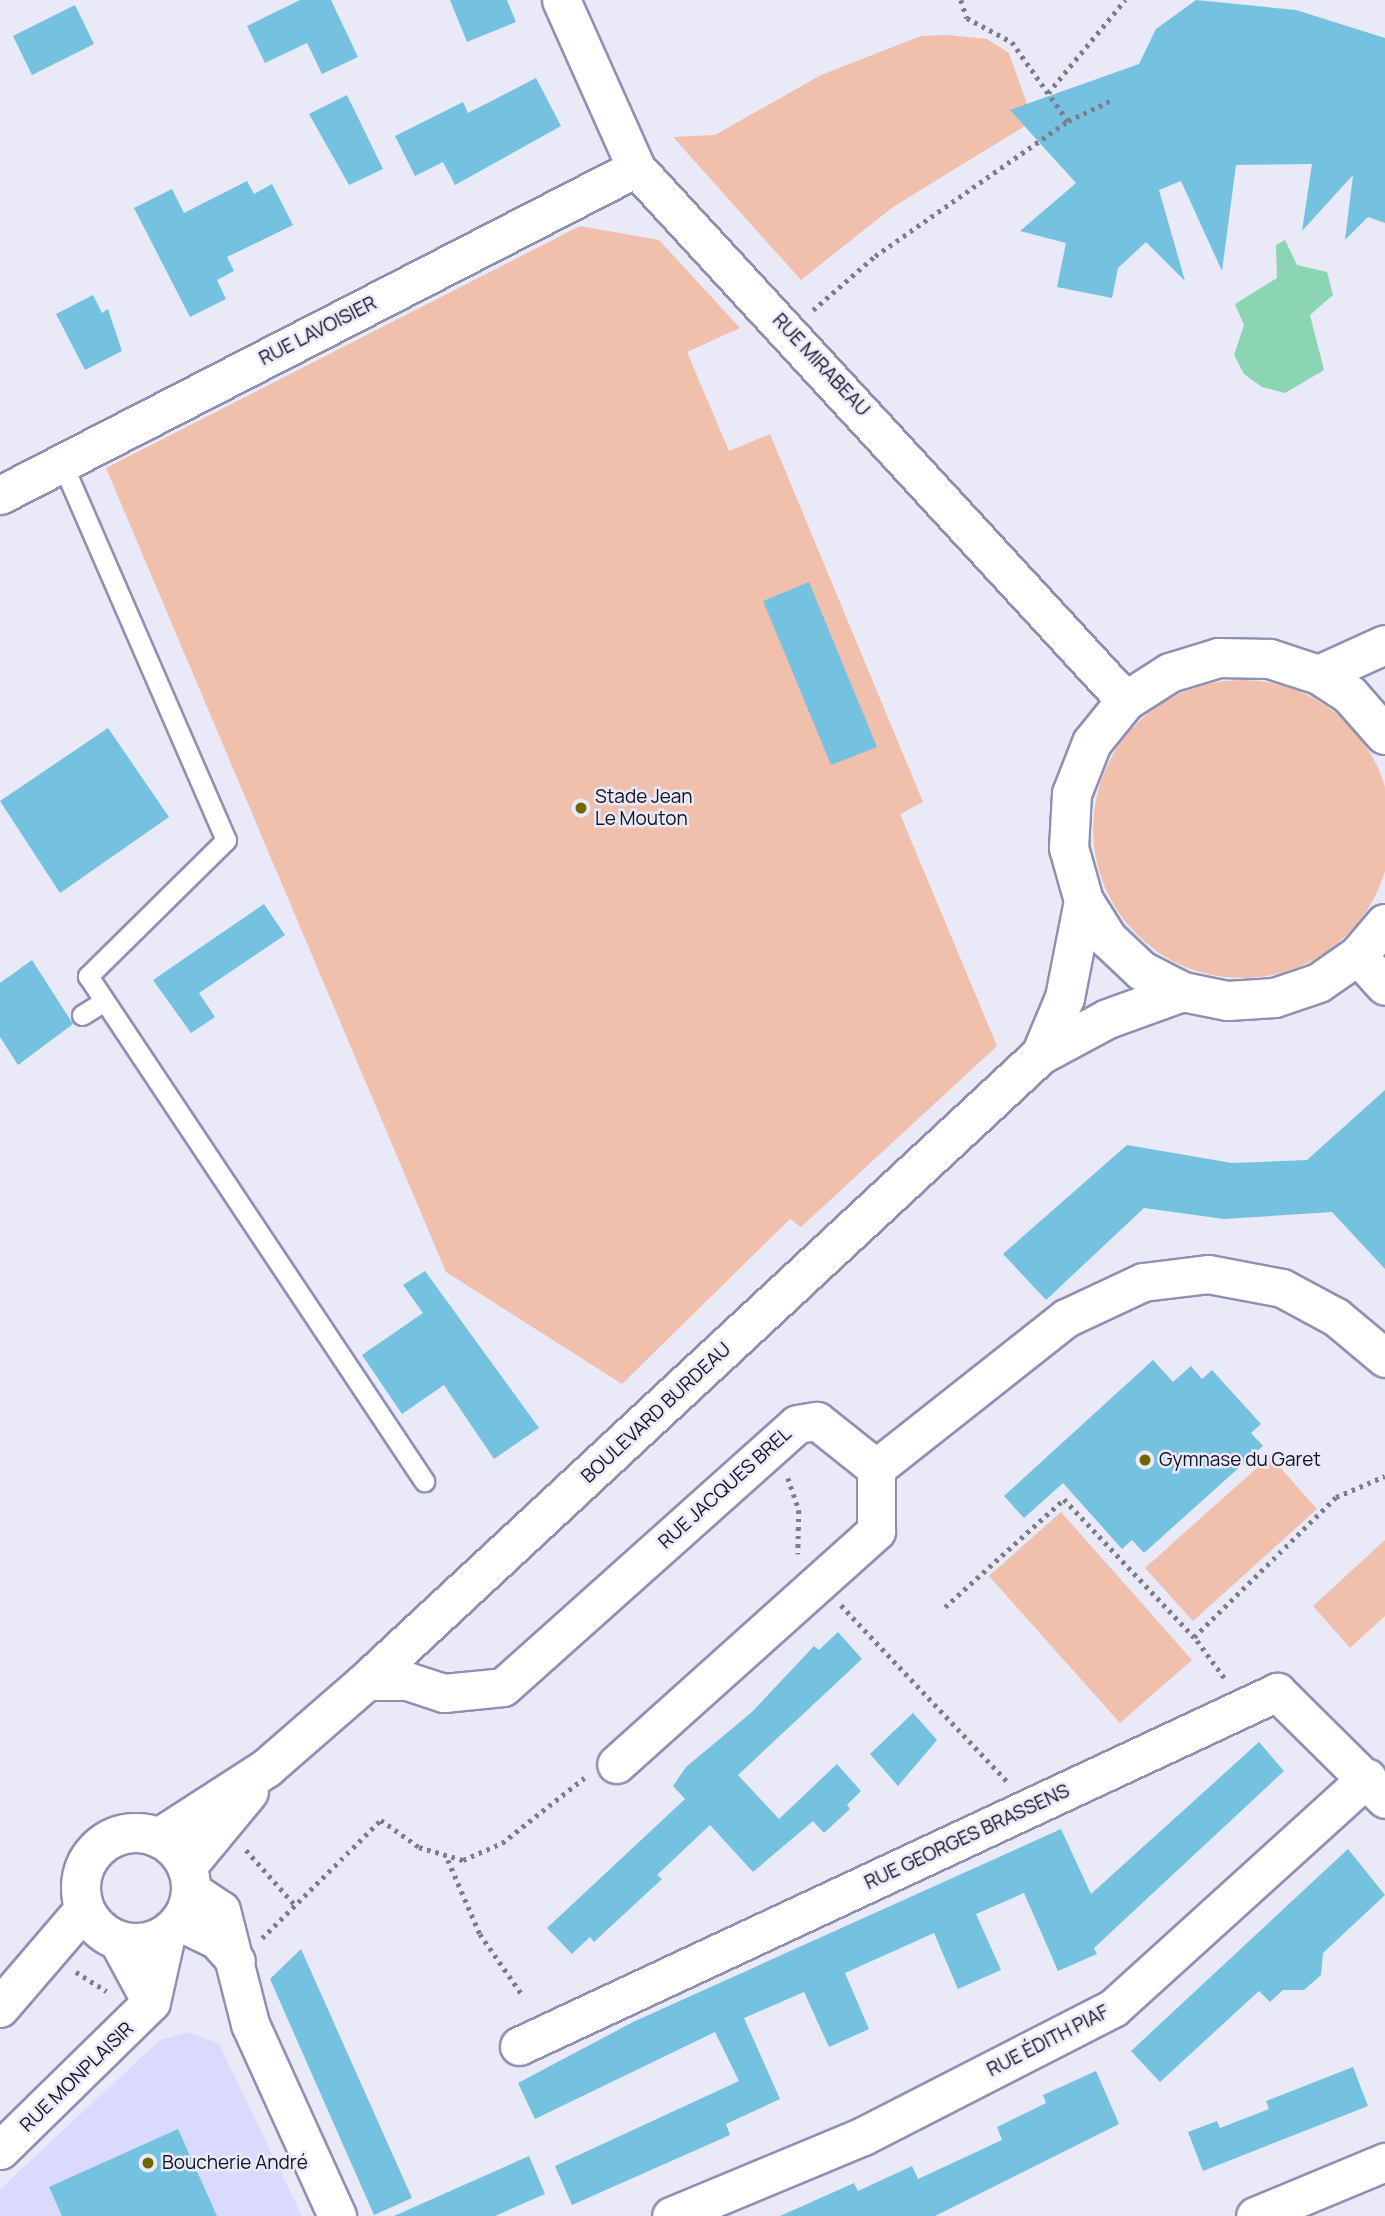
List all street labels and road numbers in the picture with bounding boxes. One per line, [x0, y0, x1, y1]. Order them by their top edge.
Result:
street label: RUE LAVOISIER [256, 292, 380, 370]
street label: RUE MIRABEAU [768, 309, 874, 421]
street label: BOULEVARD BURDEAU [577, 1338, 735, 1488]
street label: RUE JACQUES BREL [654, 1422, 796, 1554]
street label: RUE GEORGES BRASSENS [861, 1780, 1073, 1894]
street label: RUE ÉDITH PIAF [983, 2001, 1113, 2081]
street label: RUE MONPLAISIR [16, 2017, 138, 2137]

